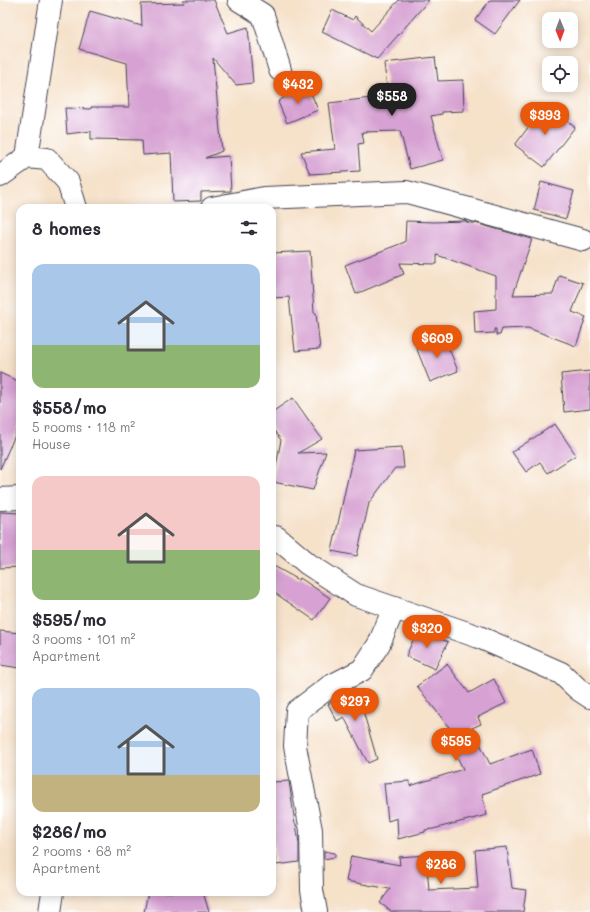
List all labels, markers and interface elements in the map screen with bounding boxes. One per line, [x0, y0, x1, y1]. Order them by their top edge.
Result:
north arrow [542, 12, 578, 48]
map controls [542, 12, 578, 92]
button: locate [542, 56, 578, 92]
pin: $432 [274, 71, 322, 105]
text: $432 [282, 75, 314, 92]
pin: $558 [368, 83, 416, 117]
text: $558 [376, 87, 408, 104]
pin: $393 [521, 102, 569, 136]
text: $393 [529, 106, 561, 123]
text: 8 homes [32, 217, 101, 239]
icon: filters [238, 217, 260, 239]
icon: home [110, 290, 182, 362]
pin: $609 [413, 325, 461, 359]
text: $609 [421, 329, 453, 346]
text: $558/mo [32, 396, 107, 418]
text: 5 rooms · 118 m² [32, 418, 135, 435]
text: House [32, 435, 70, 452]
icon: home [110, 502, 182, 574]
text: $595/mo [32, 608, 106, 630]
pin: $320 [403, 615, 451, 649]
text: $320 [411, 619, 443, 636]
text: 3 rooms · 101 m² [32, 630, 135, 647]
text: Apartment [32, 647, 101, 664]
pin: $297 [331, 688, 379, 722]
text: $297 [340, 692, 370, 709]
icon: home [110, 714, 182, 786]
pin: $595 [432, 728, 480, 762]
text: $595 [440, 732, 472, 749]
text: $286/mo [32, 820, 107, 842]
text: 2 rooms · 68 m² [32, 842, 131, 859]
pin: $286 [417, 851, 465, 885]
text: $286 [425, 855, 457, 872]
text: Apartment [32, 859, 101, 876]

